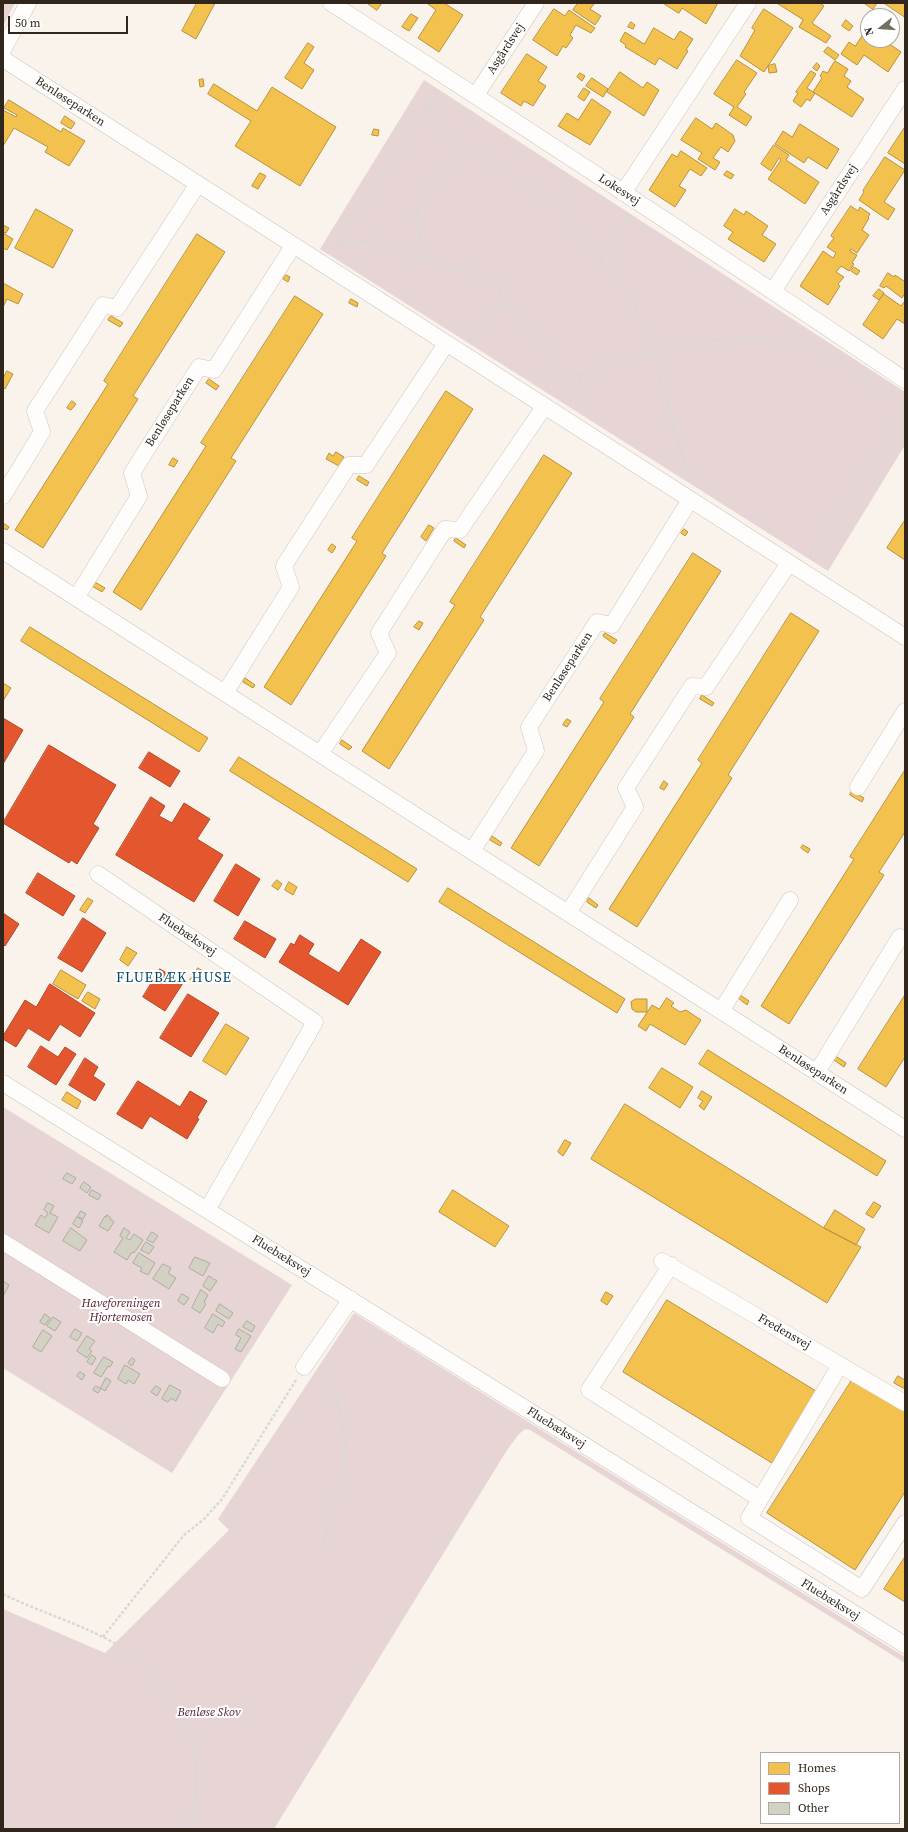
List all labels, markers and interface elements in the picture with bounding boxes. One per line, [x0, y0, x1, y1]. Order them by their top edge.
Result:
scale bar [10, 8, 130, 34]
north arrow [860, 8, 900, 48]
text: 50 m [15, 15, 41, 31]
street label: Asgårdsvej [484, 21, 528, 77]
text: N [861, 25, 877, 37]
street label: Benløseparken [33, 74, 107, 130]
street label: Asgårdsvej [817, 162, 861, 218]
street label: Lokesvej [596, 171, 642, 209]
street label: Benløseparken [143, 374, 197, 450]
street label: Benløseparken [540, 630, 596, 704]
street label: Fluebæksvej [155, 910, 219, 960]
district label: FLUEBÆK HUSE [116, 970, 232, 986]
street label: Benløseparken [776, 1042, 850, 1098]
street label: Fluebæksvej [249, 1232, 313, 1280]
park label: Haveforeningen Hjortemosen [82, 1297, 160, 1325]
street label: Fredensvej [755, 1311, 813, 1353]
street label: Fluebæksvej [524, 1404, 588, 1452]
street label: Fluebæksvej [798, 1576, 862, 1624]
park label: Benløse Skov [177, 1706, 241, 1720]
legend [760, 1752, 900, 1824]
text: Homes [798, 1760, 836, 1776]
text: Shops [798, 1780, 830, 1796]
text: Other [798, 1800, 829, 1816]

